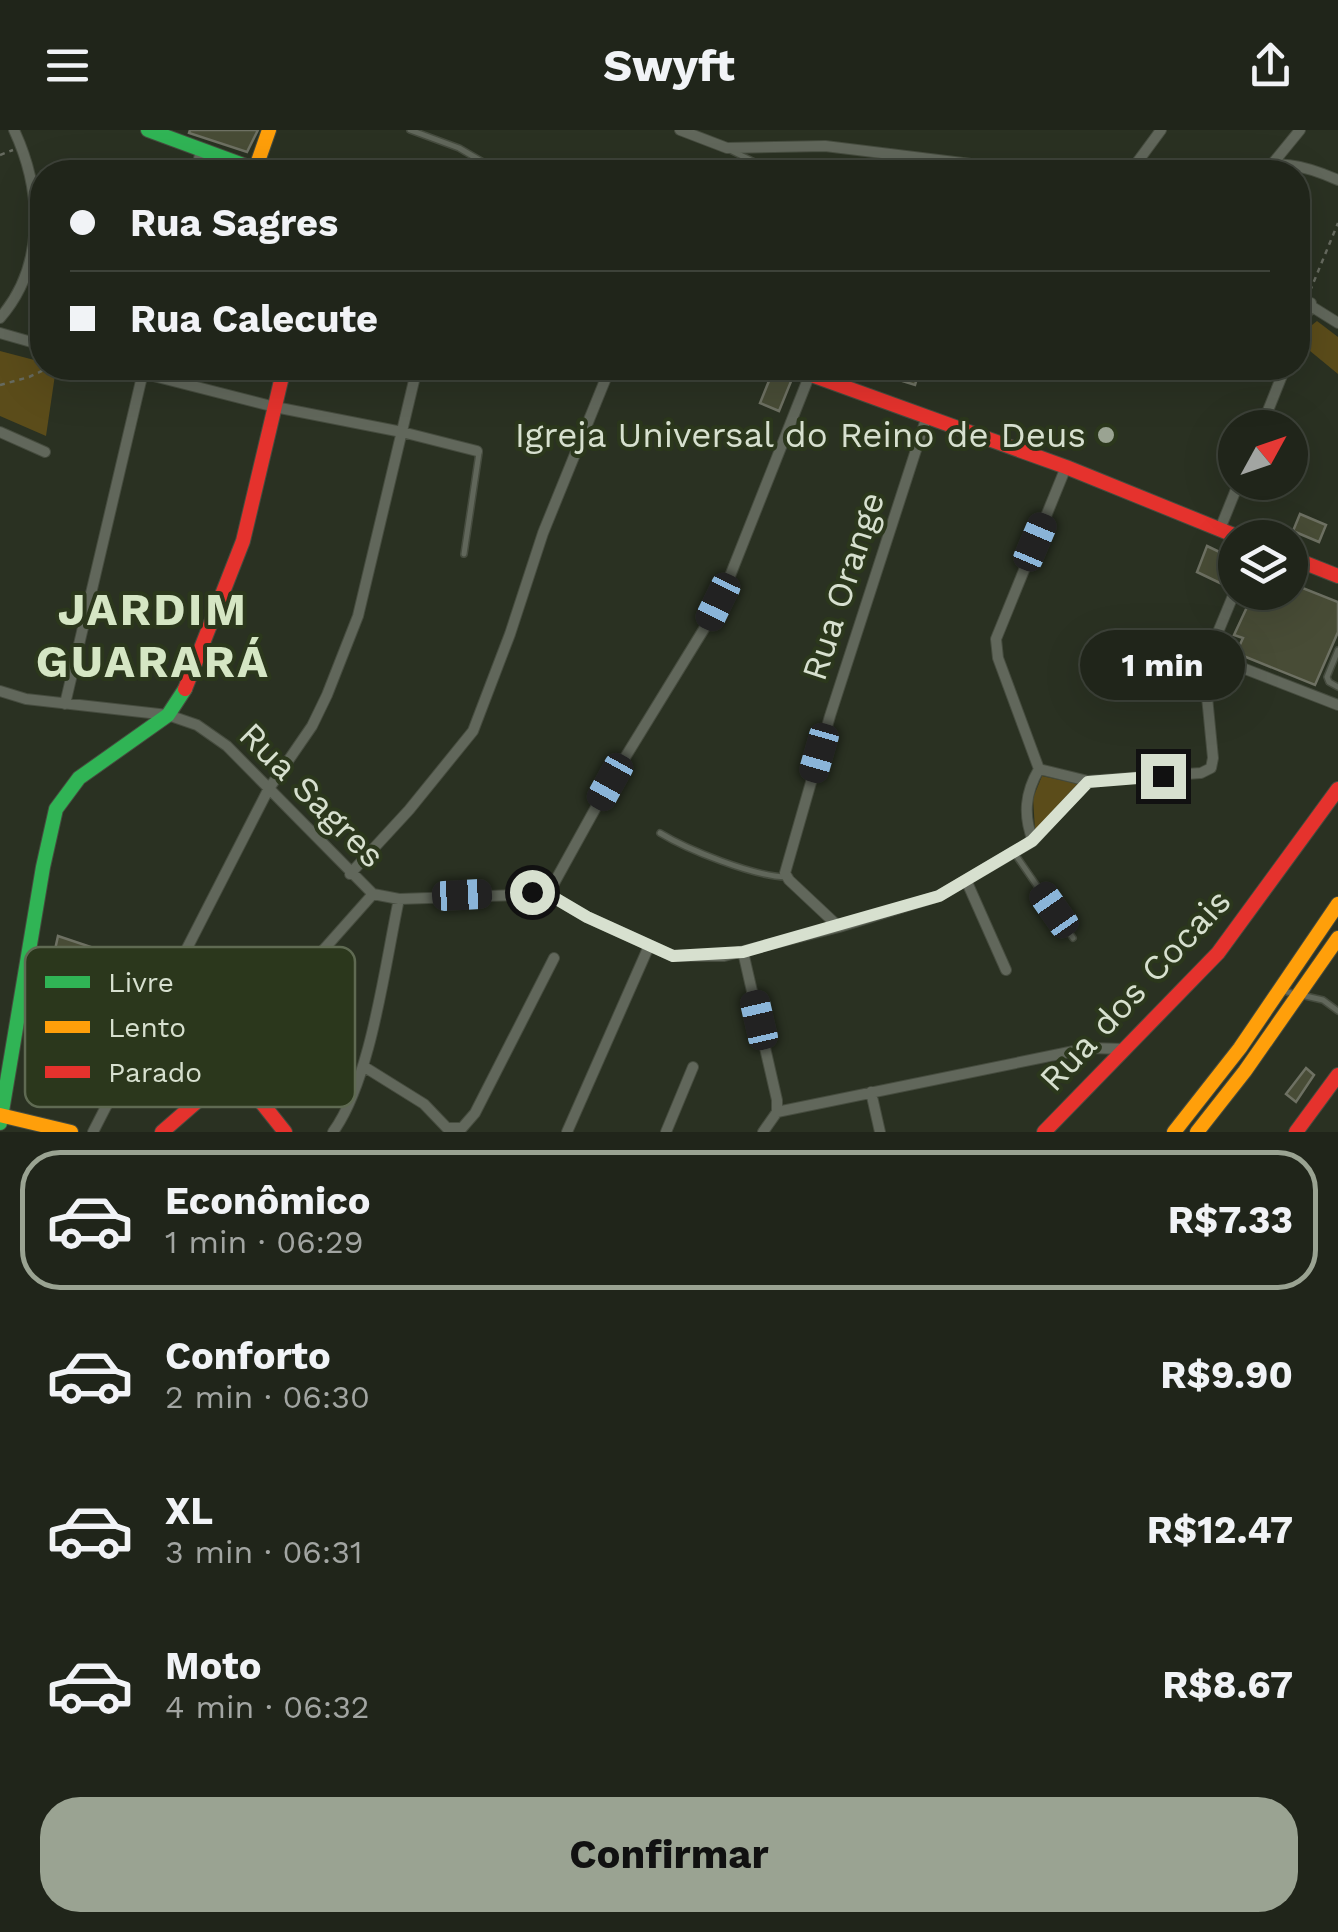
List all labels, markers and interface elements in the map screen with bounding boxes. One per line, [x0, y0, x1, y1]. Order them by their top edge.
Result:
icon: menu [40, 38, 95, 93]
icon: share [1243, 38, 1298, 93]
text: Swyft [603, 39, 735, 92]
text: Rua Sagres [130, 201, 338, 245]
text: Rua Calecute [130, 297, 378, 341]
north arrow [1218, 410, 1308, 500]
map controls [1218, 410, 1308, 610]
place label: Igreja Universal do Reino de Deus [515, 414, 1086, 456]
marker: Igreja Universal do Reino de Deus [1095, 424, 1117, 446]
street label: Rua Orange [793, 487, 893, 685]
car [1009, 509, 1061, 575]
button: layers [1218, 520, 1308, 610]
car [691, 568, 745, 636]
district label: JARDIM GUARARÁ [36, 583, 270, 688]
callout: 1 min [1080, 631, 1246, 701]
text: 1 min [1121, 646, 1204, 684]
street label: Rua Sagres [231, 714, 393, 876]
car [796, 720, 842, 786]
car [582, 748, 638, 816]
route end [1141, 754, 1186, 799]
route start [510, 870, 555, 915]
car [1025, 877, 1083, 943]
car [431, 878, 493, 912]
street label: Rua dos Cocais [1031, 880, 1239, 1100]
legend [25, 947, 355, 1107]
text: Livre [108, 966, 174, 999]
car [738, 987, 780, 1053]
text: Lento [108, 1011, 186, 1044]
text: Parado [108, 1056, 202, 1089]
icon: car [45, 1175, 135, 1265]
text: Econômico [165, 1179, 370, 1223]
text: R$7.33 [1168, 1198, 1293, 1242]
text: 1 min · 06:29 [165, 1223, 364, 1261]
icon: car [45, 1330, 135, 1420]
text: Conforto [165, 1334, 331, 1378]
text: R$9.90 [1160, 1353, 1293, 1397]
text: 2 min · 06:30 [165, 1378, 370, 1416]
icon: car [45, 1485, 135, 1575]
text: XL [165, 1489, 213, 1533]
text: R$12.47 [1147, 1508, 1293, 1552]
text: 3 min · 06:31 [165, 1533, 362, 1571]
icon: car [45, 1640, 135, 1730]
text: Moto [165, 1644, 261, 1688]
text: R$8.67 [1162, 1663, 1293, 1707]
text: 4 min · 06:32 [165, 1688, 369, 1726]
button: Confirmar [40, 1797, 1298, 1912]

